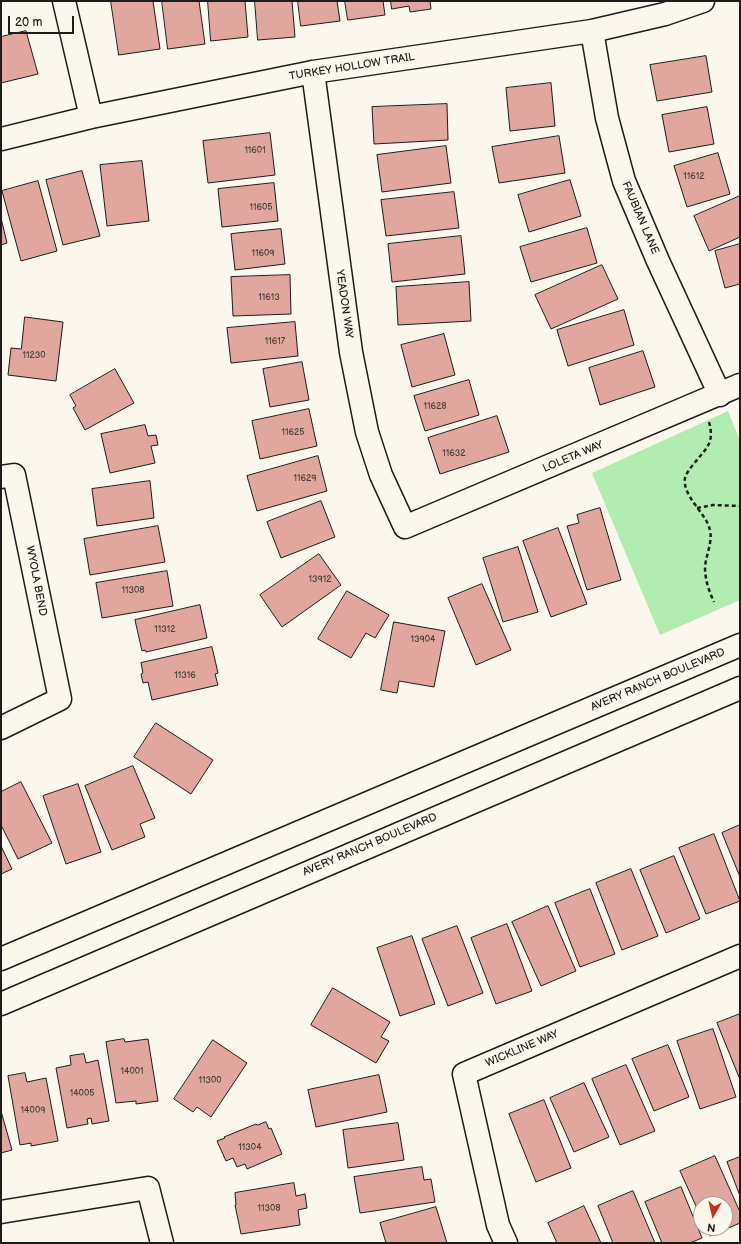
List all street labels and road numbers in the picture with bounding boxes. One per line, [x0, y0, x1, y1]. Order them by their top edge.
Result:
street label: TURKEY HOLLOW TRAIL [288, 51, 416, 83]
street label: FAUBIAN LANE [619, 180, 661, 256]
street label: YEADON WAY [333, 269, 355, 339]
street label: LOLETA WAY [541, 438, 605, 476]
street label: WYOLA BEND [23, 545, 49, 617]
street label: AVERY RANCH BOULEVARD [589, 646, 727, 714]
street label: AVERY RANCH BOULEVARD [301, 811, 439, 879]
street label: WICKLINE WAY [484, 1028, 560, 1070]

